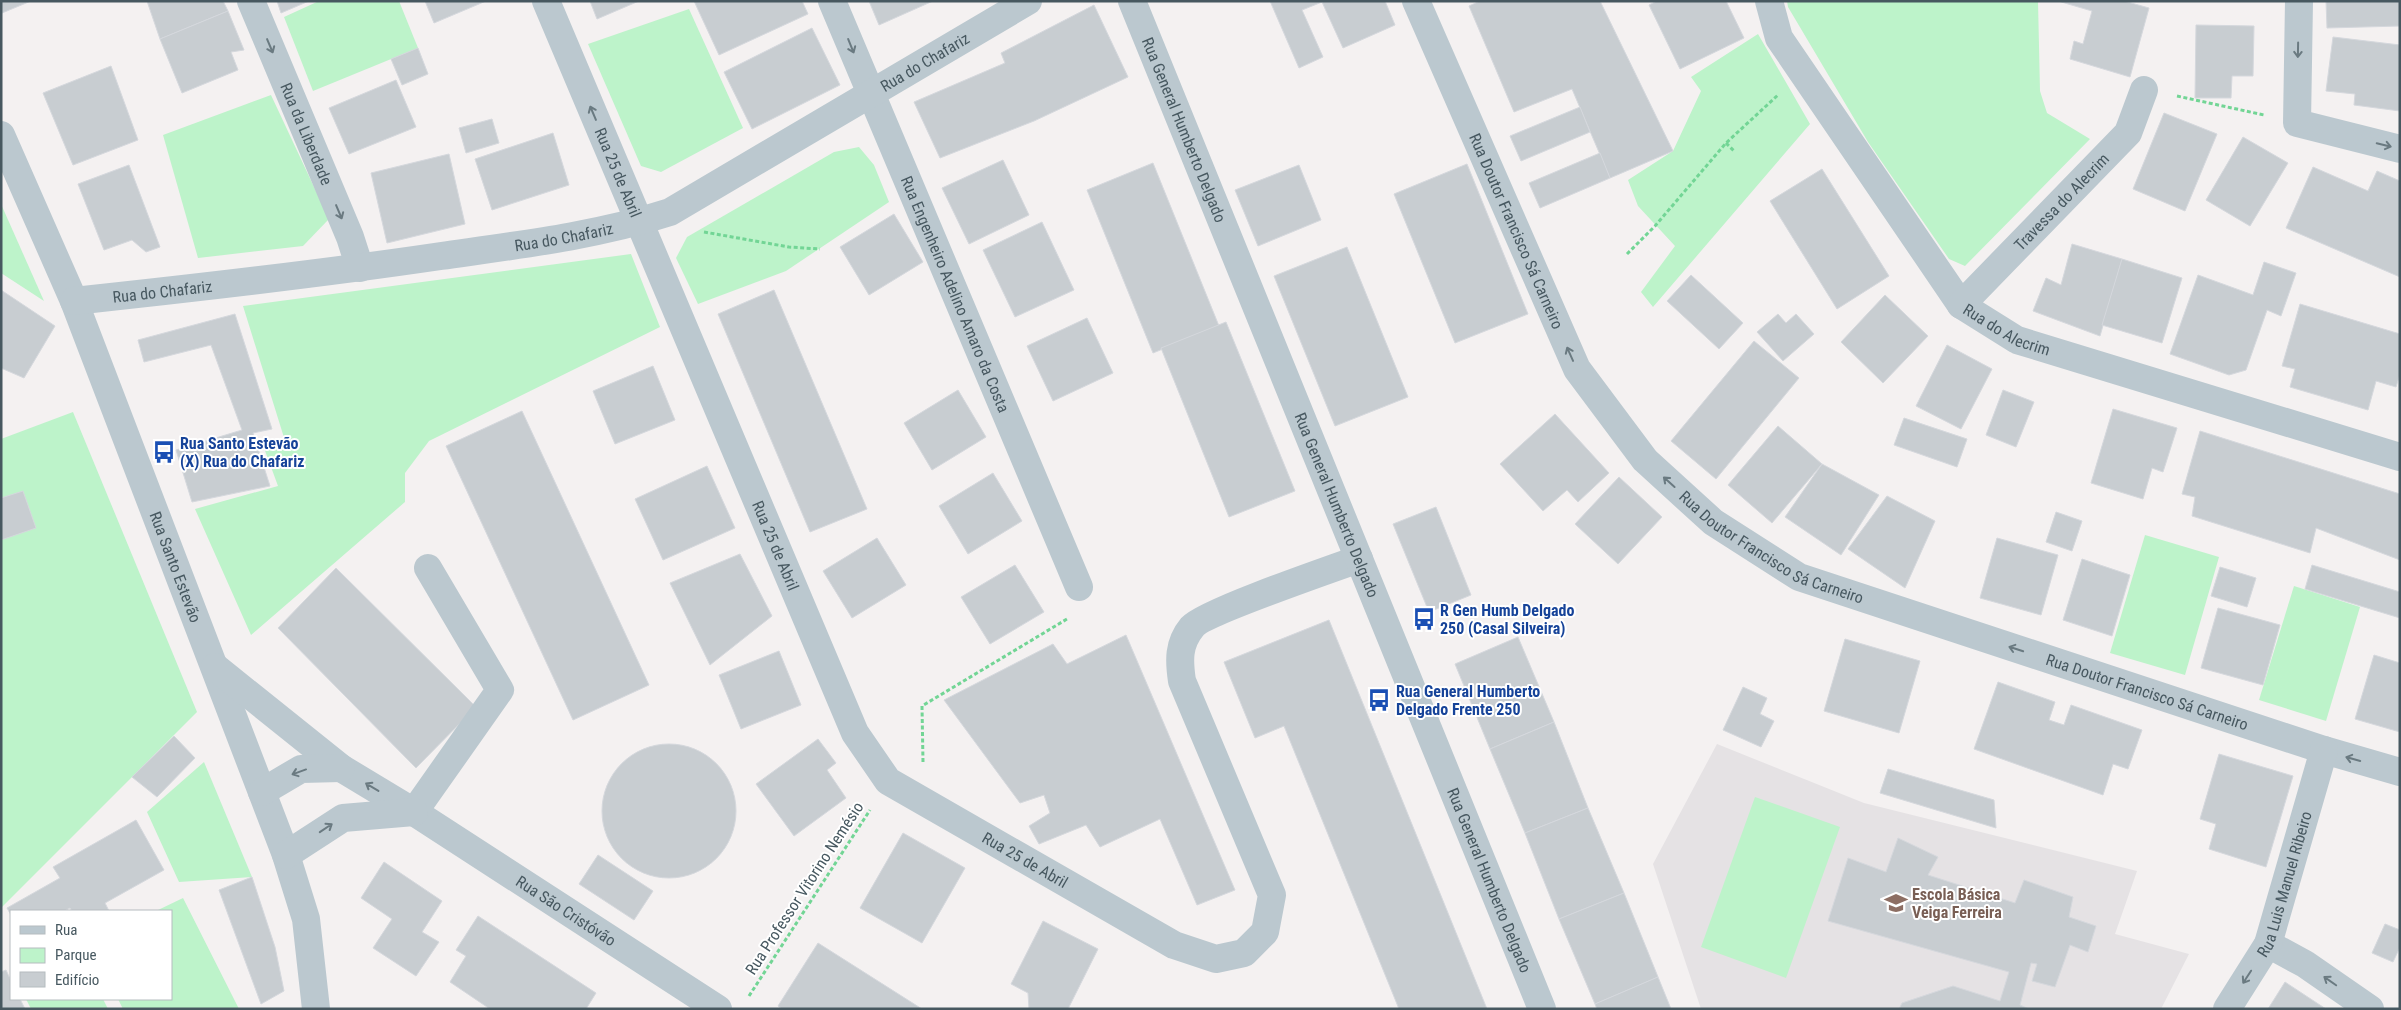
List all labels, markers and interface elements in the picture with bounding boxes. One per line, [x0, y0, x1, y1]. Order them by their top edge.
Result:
street label: Rua do Chafariz [877, 29, 973, 96]
street label: Rua General Humberto Delgado [1138, 35, 1230, 225]
one-way arrow [265, 38, 275, 53]
one-way arrow [846, 38, 856, 53]
one-way arrow [2293, 42, 2303, 58]
street label: Rua da Liberdade [276, 80, 336, 188]
one-way arrow [588, 106, 598, 121]
street label: Rua 25 de Abril [591, 125, 645, 220]
street label: Rua Doutor Francisco Sá Carneiro [1465, 130, 1567, 332]
one-way arrow [2375, 141, 2391, 150]
street label: Travessa do Alecrim [2010, 149, 2113, 255]
street label: Rua Engenheiro Adelino Amaro da Costa [897, 173, 1013, 415]
one-way arrow [335, 204, 345, 219]
street label: Rua do Chafariz [513, 219, 615, 255]
street label: Rua do Chafariz [112, 277, 213, 307]
street label: Rua do Alecrim [1960, 300, 2052, 360]
one-way arrow [1564, 347, 1574, 362]
street label: Rua General Humberto Delgado [1290, 410, 1383, 600]
place label: Rua Santo Estevão (X) Rua do Chafariz [180, 434, 304, 471]
bus stop icon: Rua Santo Estevão (X) Rua do Chafariz [151, 439, 177, 465]
one-way arrow [1662, 476, 1675, 487]
street label: Rua Doutor Francisco Sá Carneiro [1675, 487, 1866, 608]
street label: Rua 25 de Abril [748, 498, 803, 593]
street label: Rua Santo Estevão [145, 509, 205, 625]
place label: R Gen Humb Delgado 250 (Casal Silveira) [1440, 601, 1575, 638]
bus stop icon: R Gen Humb Delgado 250 (Casal Silveira) [1411, 606, 1437, 632]
one-way arrow [2008, 643, 2024, 653]
street label: Rua Doutor Francisco Sá Carneiro [2044, 650, 2250, 734]
place label: Rua General Humberto Delgado Frente 250 [1396, 682, 1540, 719]
bus stop icon: Rua General Humberto Delgado Frente 250 [1366, 687, 1392, 713]
one-way arrow [2345, 753, 2361, 763]
one-way arrow [292, 768, 307, 777]
one-way arrow [366, 782, 380, 792]
street label: Rua General Humberto Delgado [1443, 785, 1535, 975]
street label: Rua Professor Vitorino Nemésio [741, 798, 867, 978]
street label: Rua Luis Manuel Ribeiro [2253, 809, 2316, 961]
one-way arrow [319, 823, 333, 833]
street label: Rua 25 de Abril [979, 828, 1071, 892]
street label: Rua São Cristóvão [512, 872, 619, 950]
place label: Escola Básica Veiga Ferreira [1912, 885, 2002, 922]
school or university icon: Escola Básica Veiga Ferreira [1883, 890, 1909, 916]
legend [10, 910, 172, 1000]
text: Rua [55, 921, 77, 939]
text: Parque [55, 946, 97, 964]
one-way arrow [2241, 970, 2251, 984]
text: Edifício [55, 971, 99, 989]
one-way arrow [2323, 976, 2337, 986]

